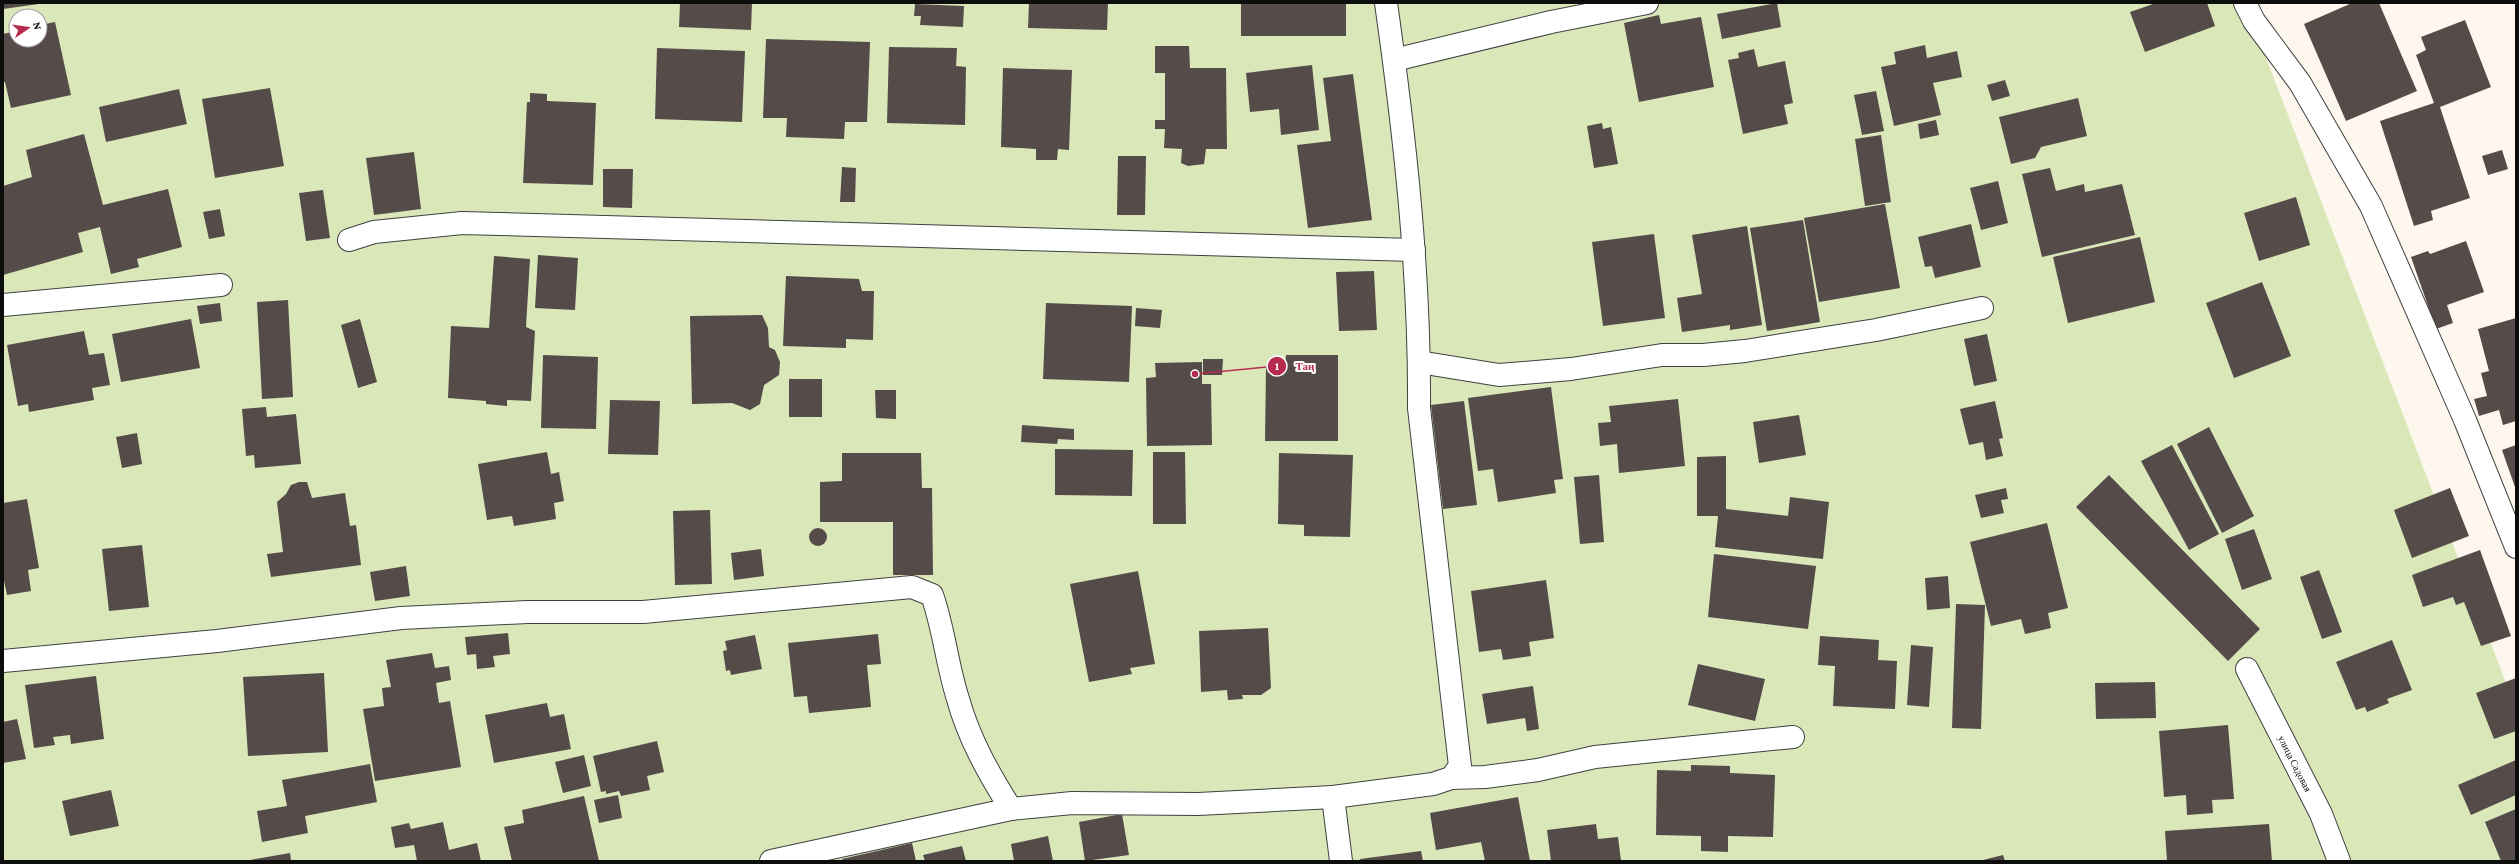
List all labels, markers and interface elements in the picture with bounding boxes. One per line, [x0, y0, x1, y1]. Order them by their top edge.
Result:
north arrow [8, 8, 48, 48]
text: N [31, 21, 45, 31]
callout: Таң [1267, 354, 1322, 377]
text: 1 [1275, 359, 1280, 373]
text: Таң [1296, 360, 1315, 372]
street label: улица Садовая [2276, 734, 2314, 794]

